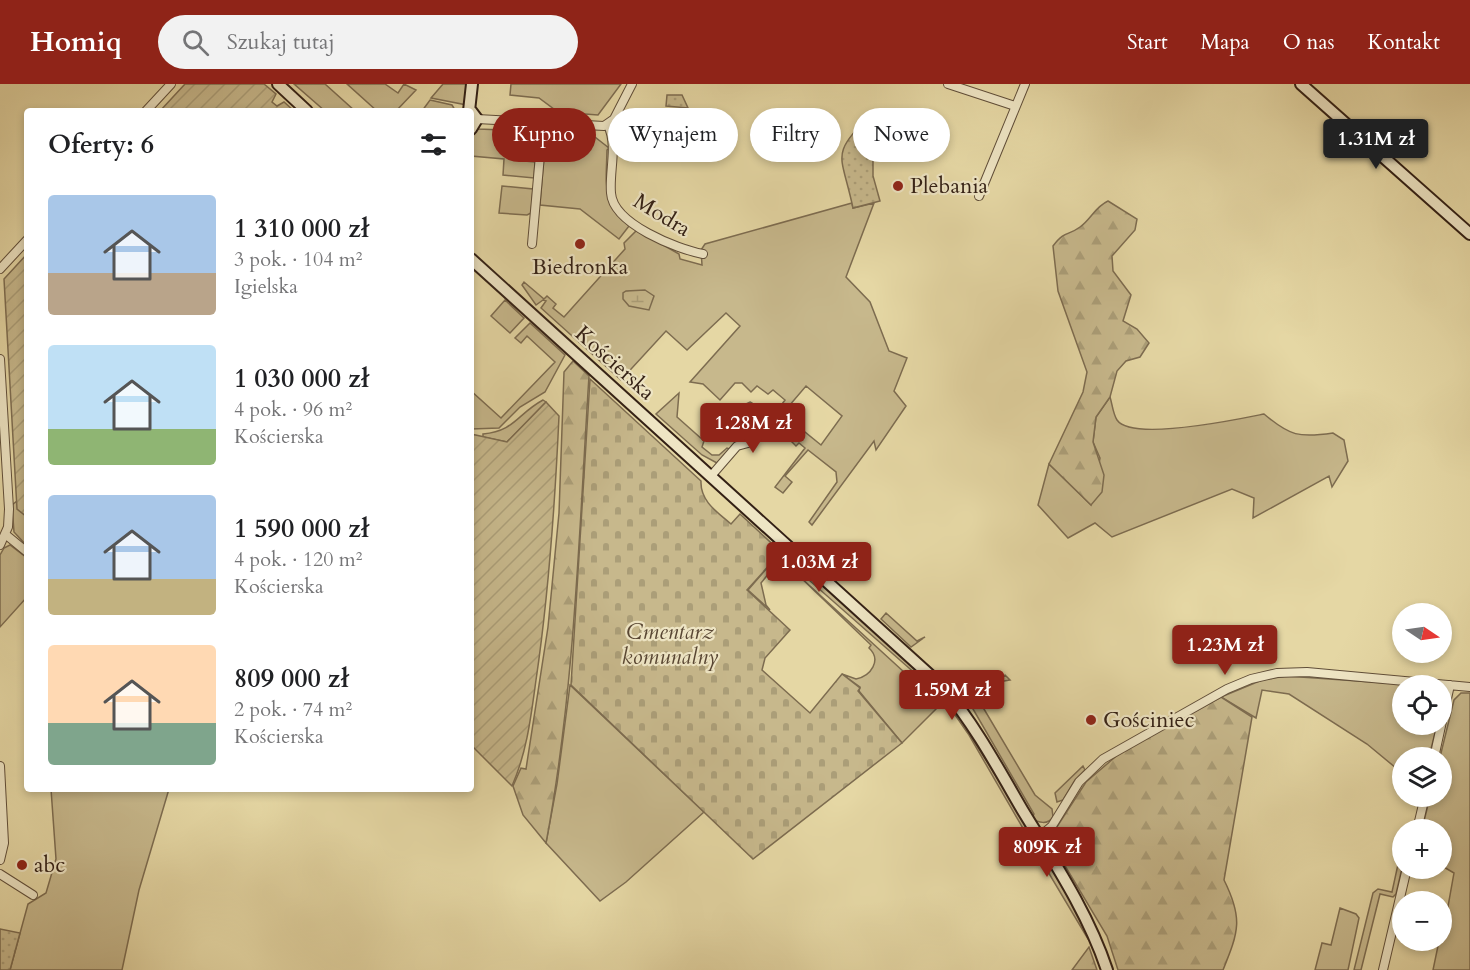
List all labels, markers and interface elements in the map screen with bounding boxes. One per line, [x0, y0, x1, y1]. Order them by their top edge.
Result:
search box [158, 15, 578, 69]
text: Homiq [30, 23, 122, 61]
icon: search [179, 26, 212, 59]
text: Szukaj tutaj [227, 27, 335, 57]
text: Start [1127, 28, 1168, 57]
text: Mapa [1201, 28, 1250, 57]
text: O nas [1283, 28, 1335, 57]
text: Kontakt [1368, 28, 1440, 57]
chip: Kupno [492, 108, 596, 162]
chip: Wynajem [608, 108, 738, 162]
chip: Filtry [750, 108, 841, 162]
chip: Nowe [853, 108, 950, 162]
pin: 1.31M zł [1314, 119, 1438, 170]
text: 1.31M zł [1337, 125, 1415, 152]
text: Oferty: 6 [48, 127, 154, 162]
icon: filters [417, 128, 450, 161]
place label: Plebania [910, 171, 989, 201]
marker: Plebania [891, 179, 905, 193]
street label: Modra [628, 186, 697, 244]
text: 1 310 000 zł [234, 211, 369, 246]
icon: home [96, 219, 168, 291]
marker: Biedronka [573, 237, 587, 251]
text: 3 pok. · 104 m² [234, 246, 362, 273]
place label: Biedronka [532, 252, 629, 282]
text: Igielska [234, 273, 298, 300]
street label: Kościerska [568, 319, 662, 407]
text: 1 030 000 zł [234, 361, 369, 396]
icon: home [96, 369, 168, 441]
text: 4 pok. · 96 m² [234, 396, 352, 423]
pin: 1.28M zł [691, 403, 815, 454]
text: 1.28M zł [714, 409, 792, 436]
text: Kościerska [234, 423, 324, 450]
text: 1 590 000 zł [234, 511, 369, 546]
icon: home [96, 519, 168, 591]
pin: 1.03M zł [757, 542, 881, 593]
text: 4 pok. · 120 m² [234, 546, 362, 573]
text: 1.03M zł [780, 548, 858, 575]
text: Kościerska [234, 573, 324, 600]
north arrow [1392, 603, 1452, 663]
map controls [1392, 603, 1452, 951]
park label: Cmentarz komunalny [621, 617, 719, 672]
pin: 1.23M zł [1163, 625, 1287, 676]
text: 1.23M zł [1186, 631, 1264, 658]
text: 809 000 zł [234, 661, 349, 696]
icon: home [96, 669, 168, 741]
pin: 1.59M zł [890, 670, 1014, 721]
button: locate [1392, 675, 1452, 735]
text: 1.59M zł [913, 676, 991, 703]
text: 2 pok. · 74 m² [234, 696, 352, 723]
place label: Gościniec [1103, 705, 1195, 735]
marker: Gościniec [1084, 713, 1098, 727]
text: Kościerska [234, 723, 324, 750]
button: layers [1392, 747, 1452, 807]
button: + [1392, 819, 1452, 879]
pin: 809K zł [992, 827, 1102, 878]
text: 809K zł [1013, 833, 1081, 860]
place label: abc [34, 850, 65, 880]
marker: abc [15, 858, 29, 872]
button: − [1392, 891, 1452, 951]

